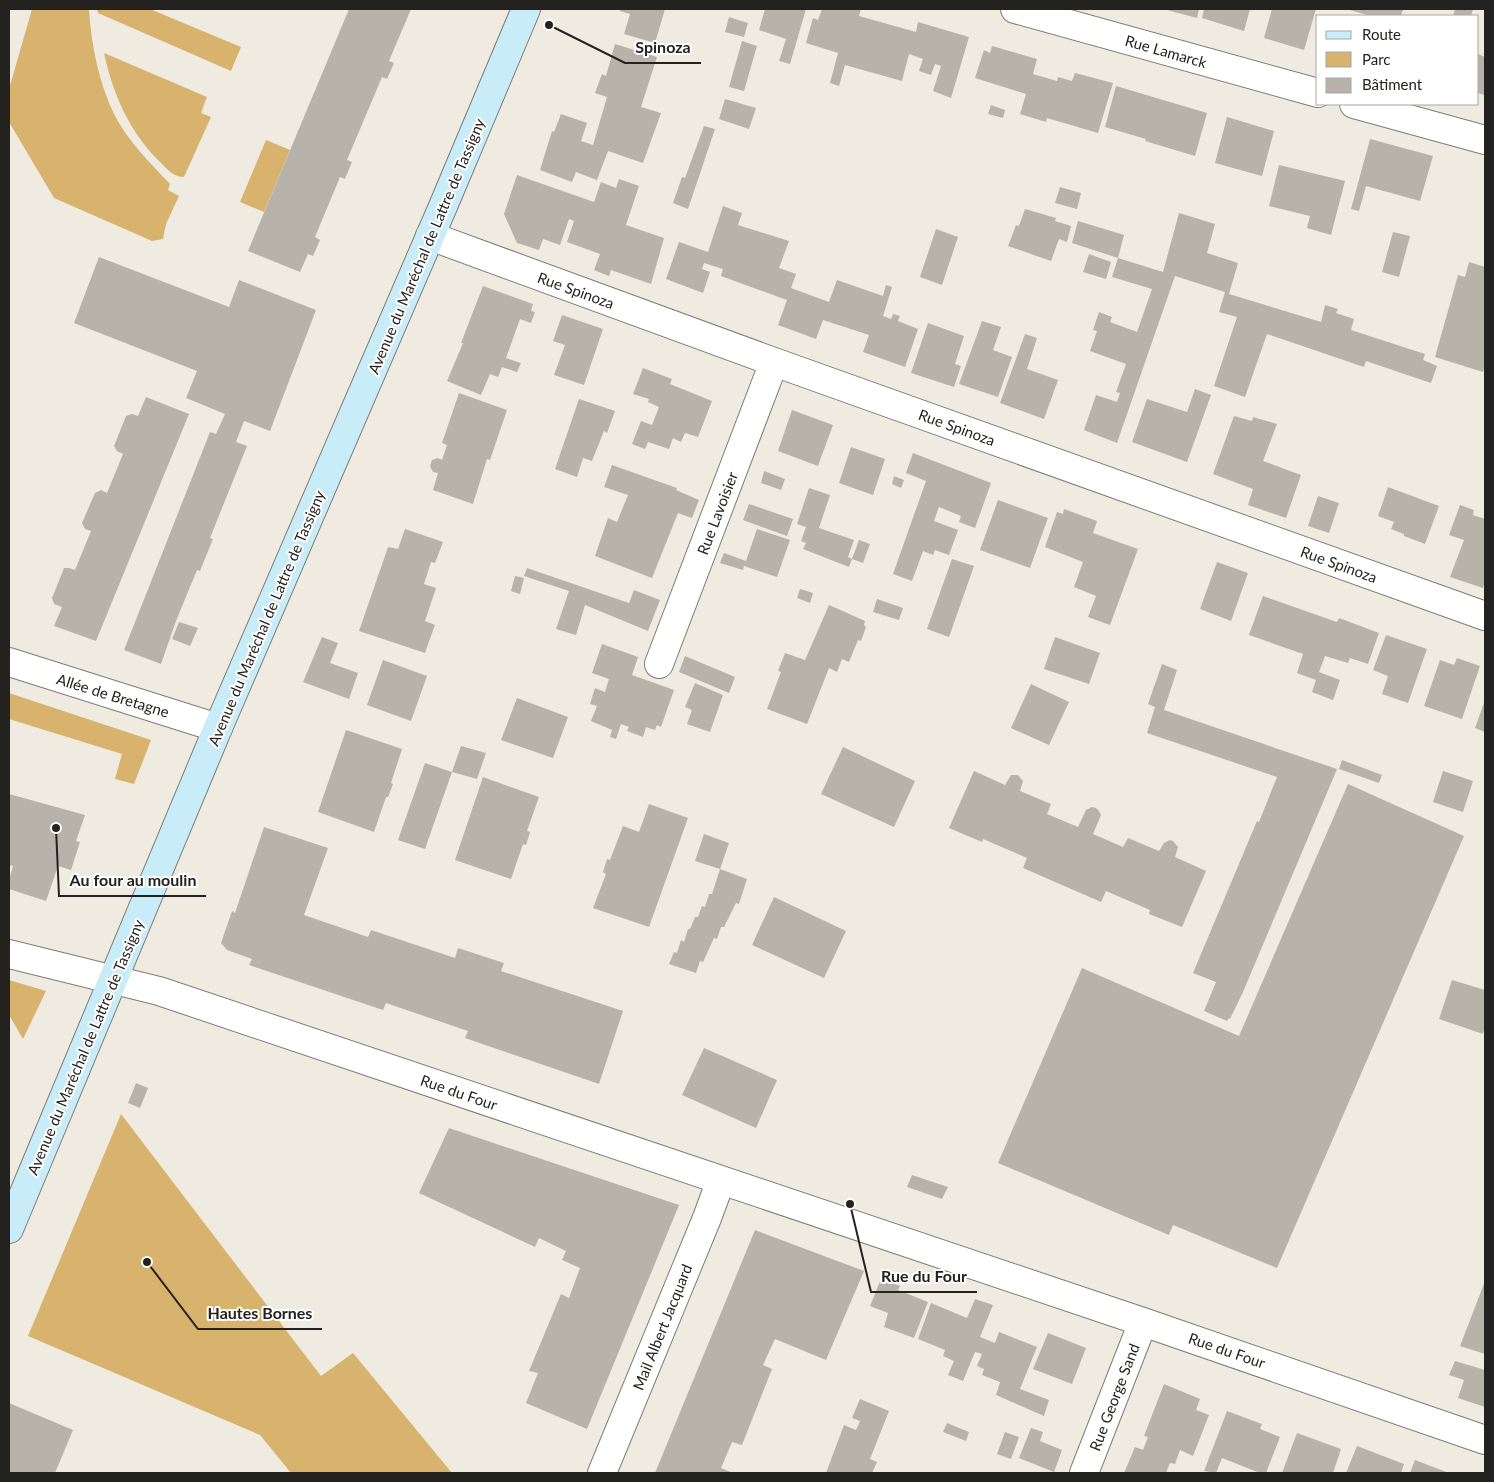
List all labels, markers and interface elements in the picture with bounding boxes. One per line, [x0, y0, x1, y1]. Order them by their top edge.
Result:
legend [1316, 15, 1479, 105]
text: Route [1362, 25, 1401, 43]
street label: Rue Lamarck [1123, 31, 1209, 71]
callout: Spinoza [625, 32, 701, 63]
text: Spinoza [635, 37, 691, 56]
text: Parc [1362, 50, 1391, 68]
text: Bâtiment [1362, 75, 1423, 93]
street label: Avenue du Maréchal de Lattre de Tassigny [364, 115, 488, 376]
street label: Rue Spinoza [535, 268, 617, 312]
street label: Rue Spinoza [916, 405, 998, 449]
street label: Rue Lavoisier [693, 469, 741, 557]
street label: Avenue du Maréchal de Lattre de Tassigny [204, 487, 328, 748]
street label: Rue Spinoza [1298, 542, 1380, 586]
street label: Allée de Bretagne [55, 669, 171, 721]
callout: Au four au moulin [59, 865, 206, 896]
text: Au four au moulin [69, 870, 196, 889]
street label: Avenue du Maréchal de Lattre de Tassigny [23, 916, 147, 1177]
street label: Rue du Four [418, 1070, 500, 1114]
street label: Mail Albert Jacquard [629, 1261, 695, 1393]
callout: Rue du Four [871, 1261, 977, 1292]
text: Rue du Four [881, 1266, 967, 1285]
callout: Hautes Bornes [198, 1298, 322, 1329]
text: Hautes Bornes [208, 1303, 312, 1322]
street label: Rue du Four [1186, 1328, 1268, 1372]
street label: Rue George Sand [1085, 1341, 1143, 1453]

